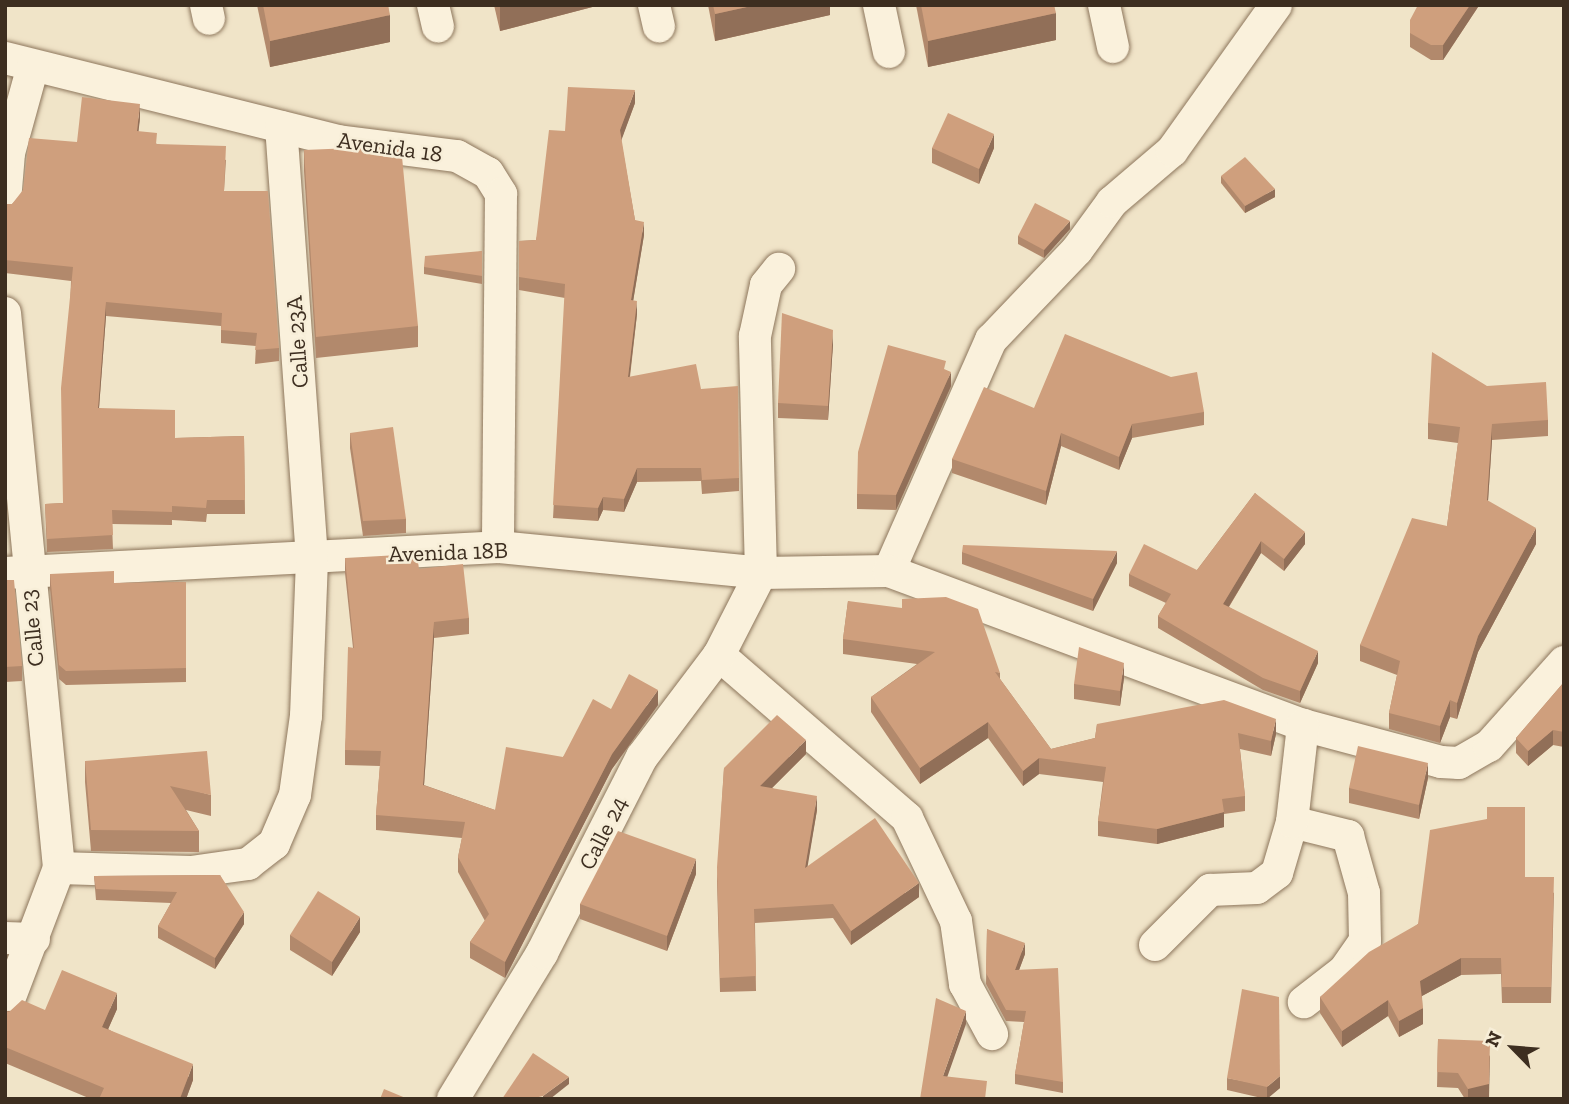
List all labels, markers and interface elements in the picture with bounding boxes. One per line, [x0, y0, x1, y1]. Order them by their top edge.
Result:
street label: Avenida 18 [336, 126, 444, 168]
street label: Calle 23A [280, 295, 314, 389]
street label: Avenida 18B [388, 536, 508, 568]
street label: Calle 23 [14, 588, 50, 668]
street label: Calle 24 [573, 792, 633, 874]
north arrow [1478, 1013, 1548, 1083]
text: N [1480, 1028, 1507, 1050]

